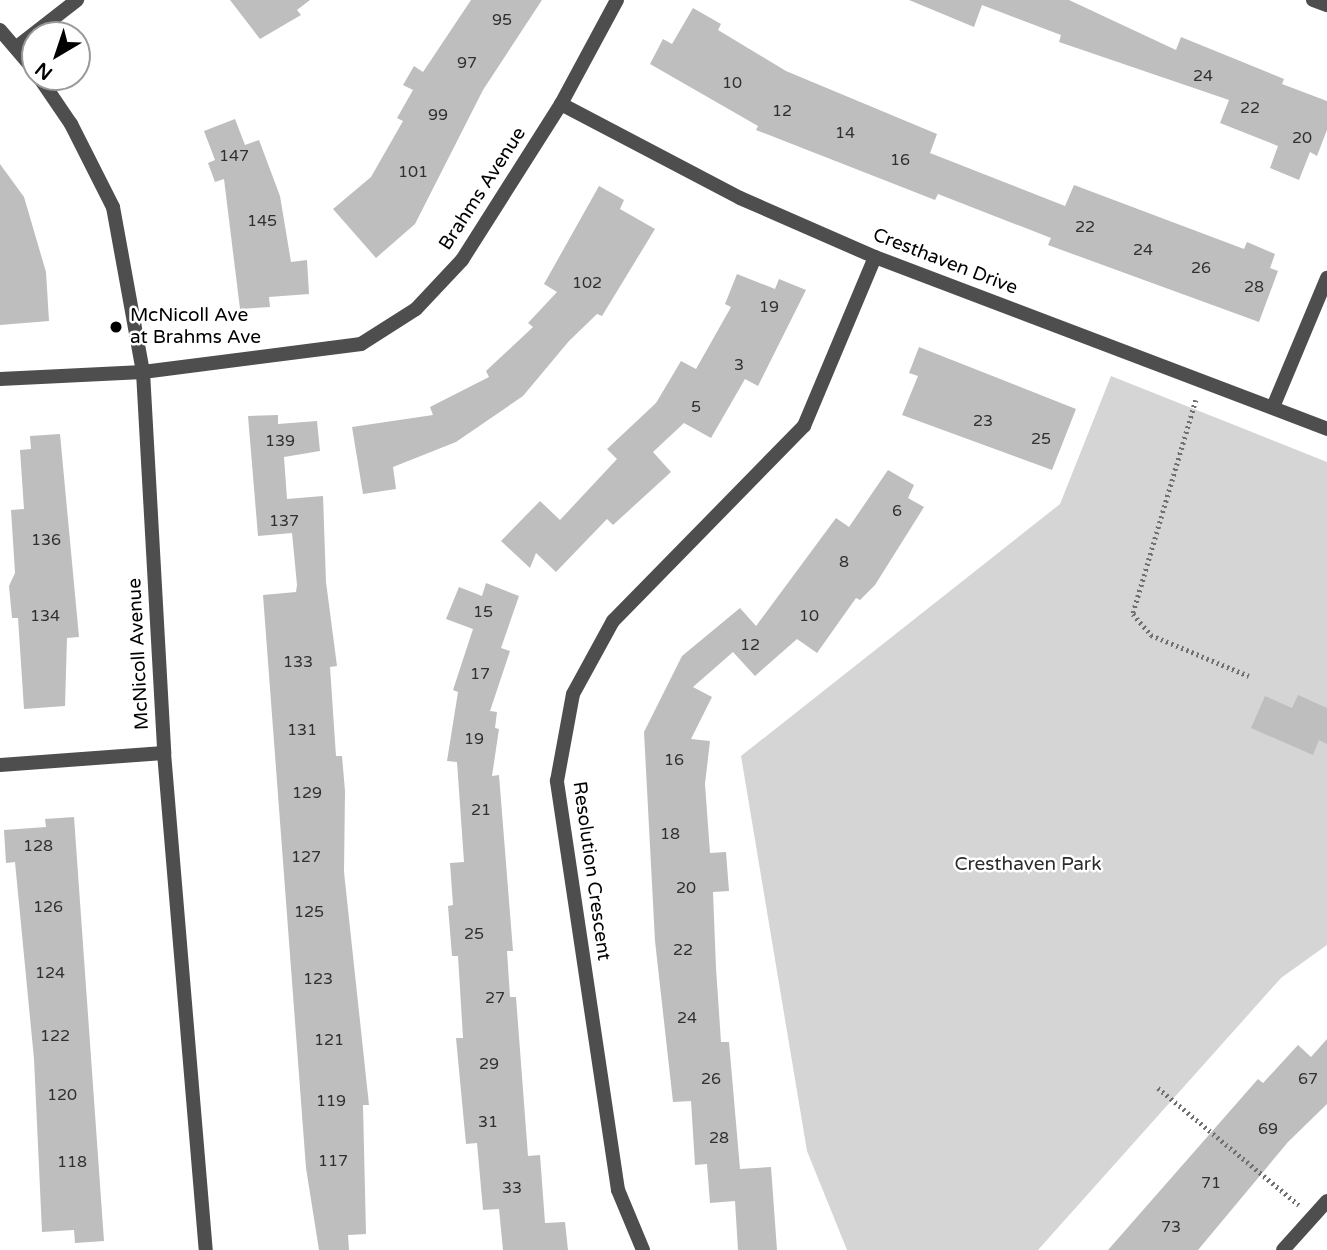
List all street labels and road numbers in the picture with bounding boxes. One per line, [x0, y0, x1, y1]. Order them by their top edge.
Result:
street label: Brahms Avenue [435, 123, 531, 255]
street label: Cresthaven Drive [869, 224, 1021, 300]
street label: McNicoll Avenue [124, 577, 154, 731]
street label: Resolution Crescent [567, 780, 615, 962]

